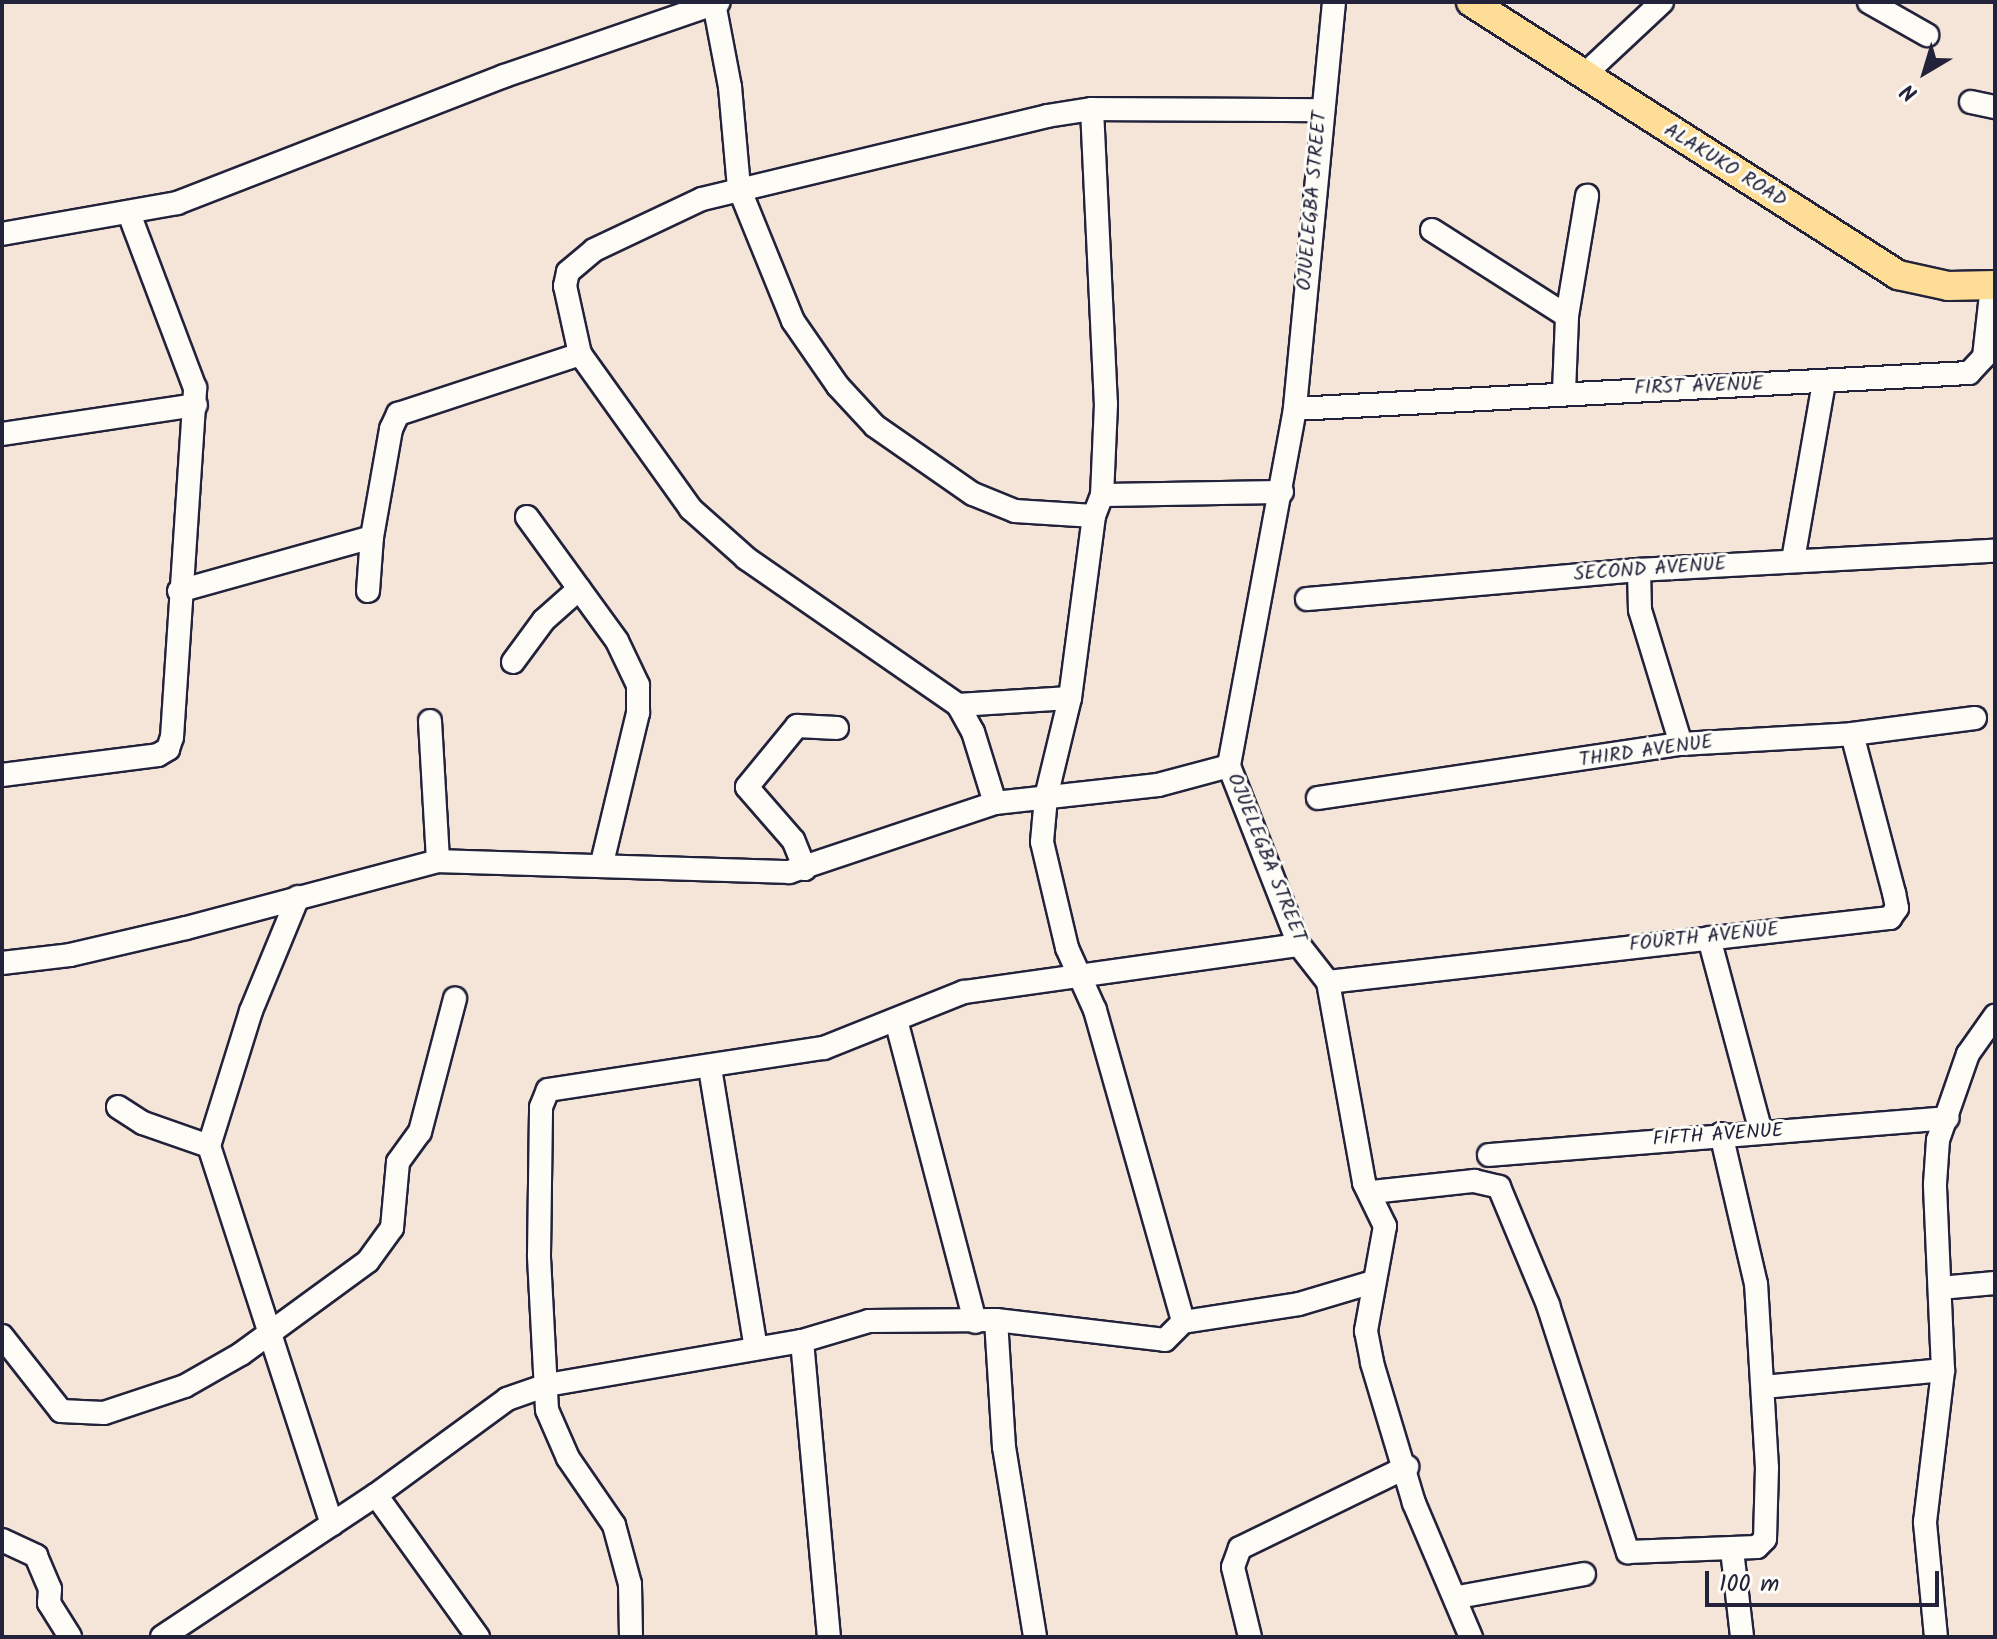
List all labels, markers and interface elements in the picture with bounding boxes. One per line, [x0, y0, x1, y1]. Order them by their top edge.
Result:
north arrow [1885, 32, 1965, 112]
text: N [1894, 73, 1926, 109]
street label: OJUELEGBA STREET [1293, 110, 1333, 292]
street label: ALAKUKO ROAD [1659, 119, 1791, 213]
street label: FIRST AVENUE [1634, 373, 1764, 401]
street label: SECOND AVENUE [1573, 553, 1727, 587]
street label: THIRD AVENUE [1578, 731, 1714, 773]
street label: OJUELEGBA STREET [1221, 770, 1311, 946]
street label: FOURTH AVENUE [1628, 918, 1780, 958]
street label: FIFTH AVENUE [1652, 1119, 1784, 1153]
scale bar [1709, 1555, 1943, 1605]
text: 100 m [1719, 1565, 1779, 1604]

